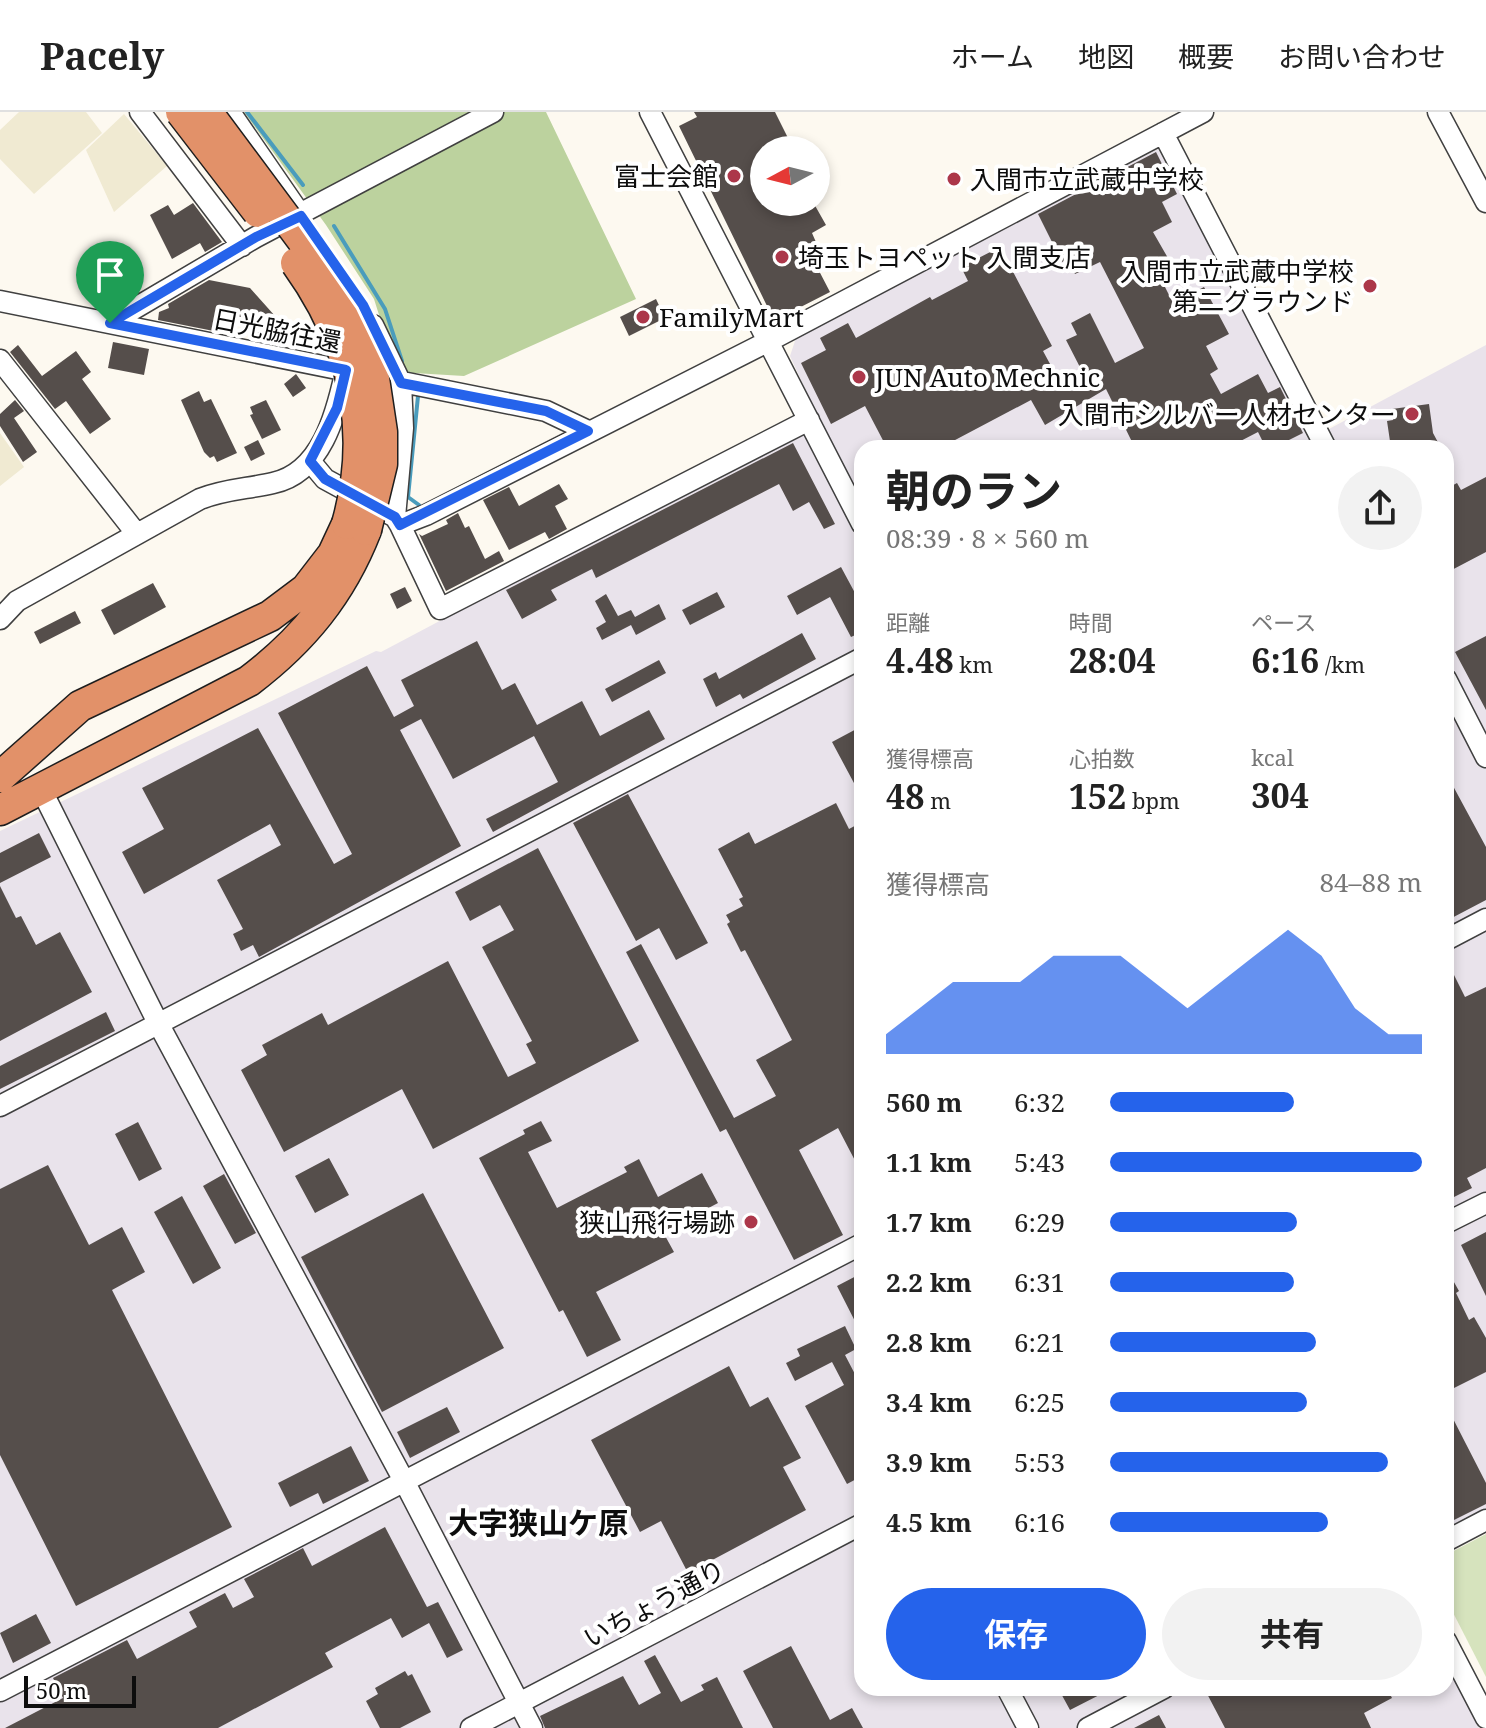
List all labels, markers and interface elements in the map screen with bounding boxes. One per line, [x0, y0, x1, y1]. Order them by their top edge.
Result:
text: Pacely [40, 29, 164, 81]
text: ホーム [951, 37, 1034, 75]
text: 地図 [1078, 37, 1134, 75]
text: 概要 [1178, 37, 1234, 75]
text: お問い合わせ [1278, 37, 1446, 75]
north arrow [750, 136, 830, 216]
map controls [750, 136, 830, 216]
place label: 富士会館 [614, 158, 718, 194]
place label: 入間市立武蔵中学校 [970, 161, 1204, 197]
marker: 富士会館 [725, 167, 743, 185]
marker: 入間市立武蔵中学校 [945, 170, 963, 188]
place label: 埼玉トヨペット 入間支店 [798, 239, 1091, 275]
pin [76, 241, 144, 323]
marker: 埼玉トヨペット 入間支店 [773, 248, 791, 266]
icon: arrive [88, 253, 132, 297]
place label: 入間市立武蔵中学校 第二グラウンド [1120, 253, 1354, 319]
marker: 入間市立武蔵中学校 第二グラウンド [1361, 277, 1379, 295]
place label: FamilyMart [659, 299, 804, 335]
street label: 日光脇往還 [210, 300, 344, 360]
marker: FamilyMart [634, 308, 652, 326]
place label: JUN Auto Mechnic [874, 359, 1100, 395]
marker: JUN Auto Mechnic [850, 368, 868, 386]
place label: 入間市シルバー人材センター [1058, 396, 1396, 432]
marker: 入間市シルバー人材センター [1403, 405, 1421, 423]
text: 朝のラン [886, 460, 1062, 520]
button: share [1338, 466, 1422, 550]
text: 08:39 · 8 × 560 m [886, 520, 1089, 556]
text: 距離 [886, 607, 930, 637]
text: 時間 [1069, 607, 1113, 637]
text: ペース [1251, 607, 1316, 637]
text: 4.48 [886, 637, 954, 683]
text: 28:04 [1069, 637, 1156, 683]
text: 6:16 [1251, 637, 1319, 683]
text: km [954, 649, 993, 679]
text: /km [1319, 649, 1365, 679]
text: kcal [1251, 742, 1294, 772]
text: 獲得標高 [886, 743, 974, 773]
text: 心拍数 [1069, 743, 1135, 773]
text: 304 [1251, 772, 1309, 818]
text: 48 [886, 773, 924, 819]
text: 152 [1069, 773, 1126, 819]
text: m [924, 785, 951, 815]
text: bpm [1126, 785, 1180, 815]
text: 84–88 m [1320, 864, 1422, 900]
text: 獲得標高 [886, 866, 990, 902]
text: 560 m [886, 1084, 962, 1120]
text: 6:32 [1014, 1084, 1065, 1120]
text: 1.1 km [886, 1144, 972, 1180]
text: 5:43 [1014, 1144, 1065, 1180]
place label: 狭山飛行場跡 [579, 1204, 735, 1240]
text: 1.7 km [886, 1204, 972, 1240]
text: 6:29 [1014, 1204, 1065, 1240]
marker: 狭山飛行場跡 [742, 1213, 760, 1231]
text: 2.2 km [886, 1264, 972, 1300]
text: 6:31 [1014, 1264, 1065, 1300]
text: 2.8 km [886, 1324, 972, 1360]
text: 6:21 [1014, 1324, 1065, 1360]
text: 3.4 km [886, 1384, 972, 1420]
text: 6:25 [1014, 1384, 1065, 1420]
text: 3.9 km [886, 1444, 972, 1480]
text: 5:53 [1014, 1444, 1065, 1480]
district label: 大字狭山ケ原 [448, 1502, 628, 1543]
text: 4.5 km [886, 1504, 972, 1540]
text: 6:16 [1014, 1504, 1065, 1540]
street label: いちょう通り [577, 1550, 731, 1656]
button: 保存 [886, 1588, 1146, 1680]
button: 共有 [1162, 1588, 1422, 1680]
scale bar [24, 1672, 136, 1708]
text: 50 m [36, 1675, 87, 1705]

